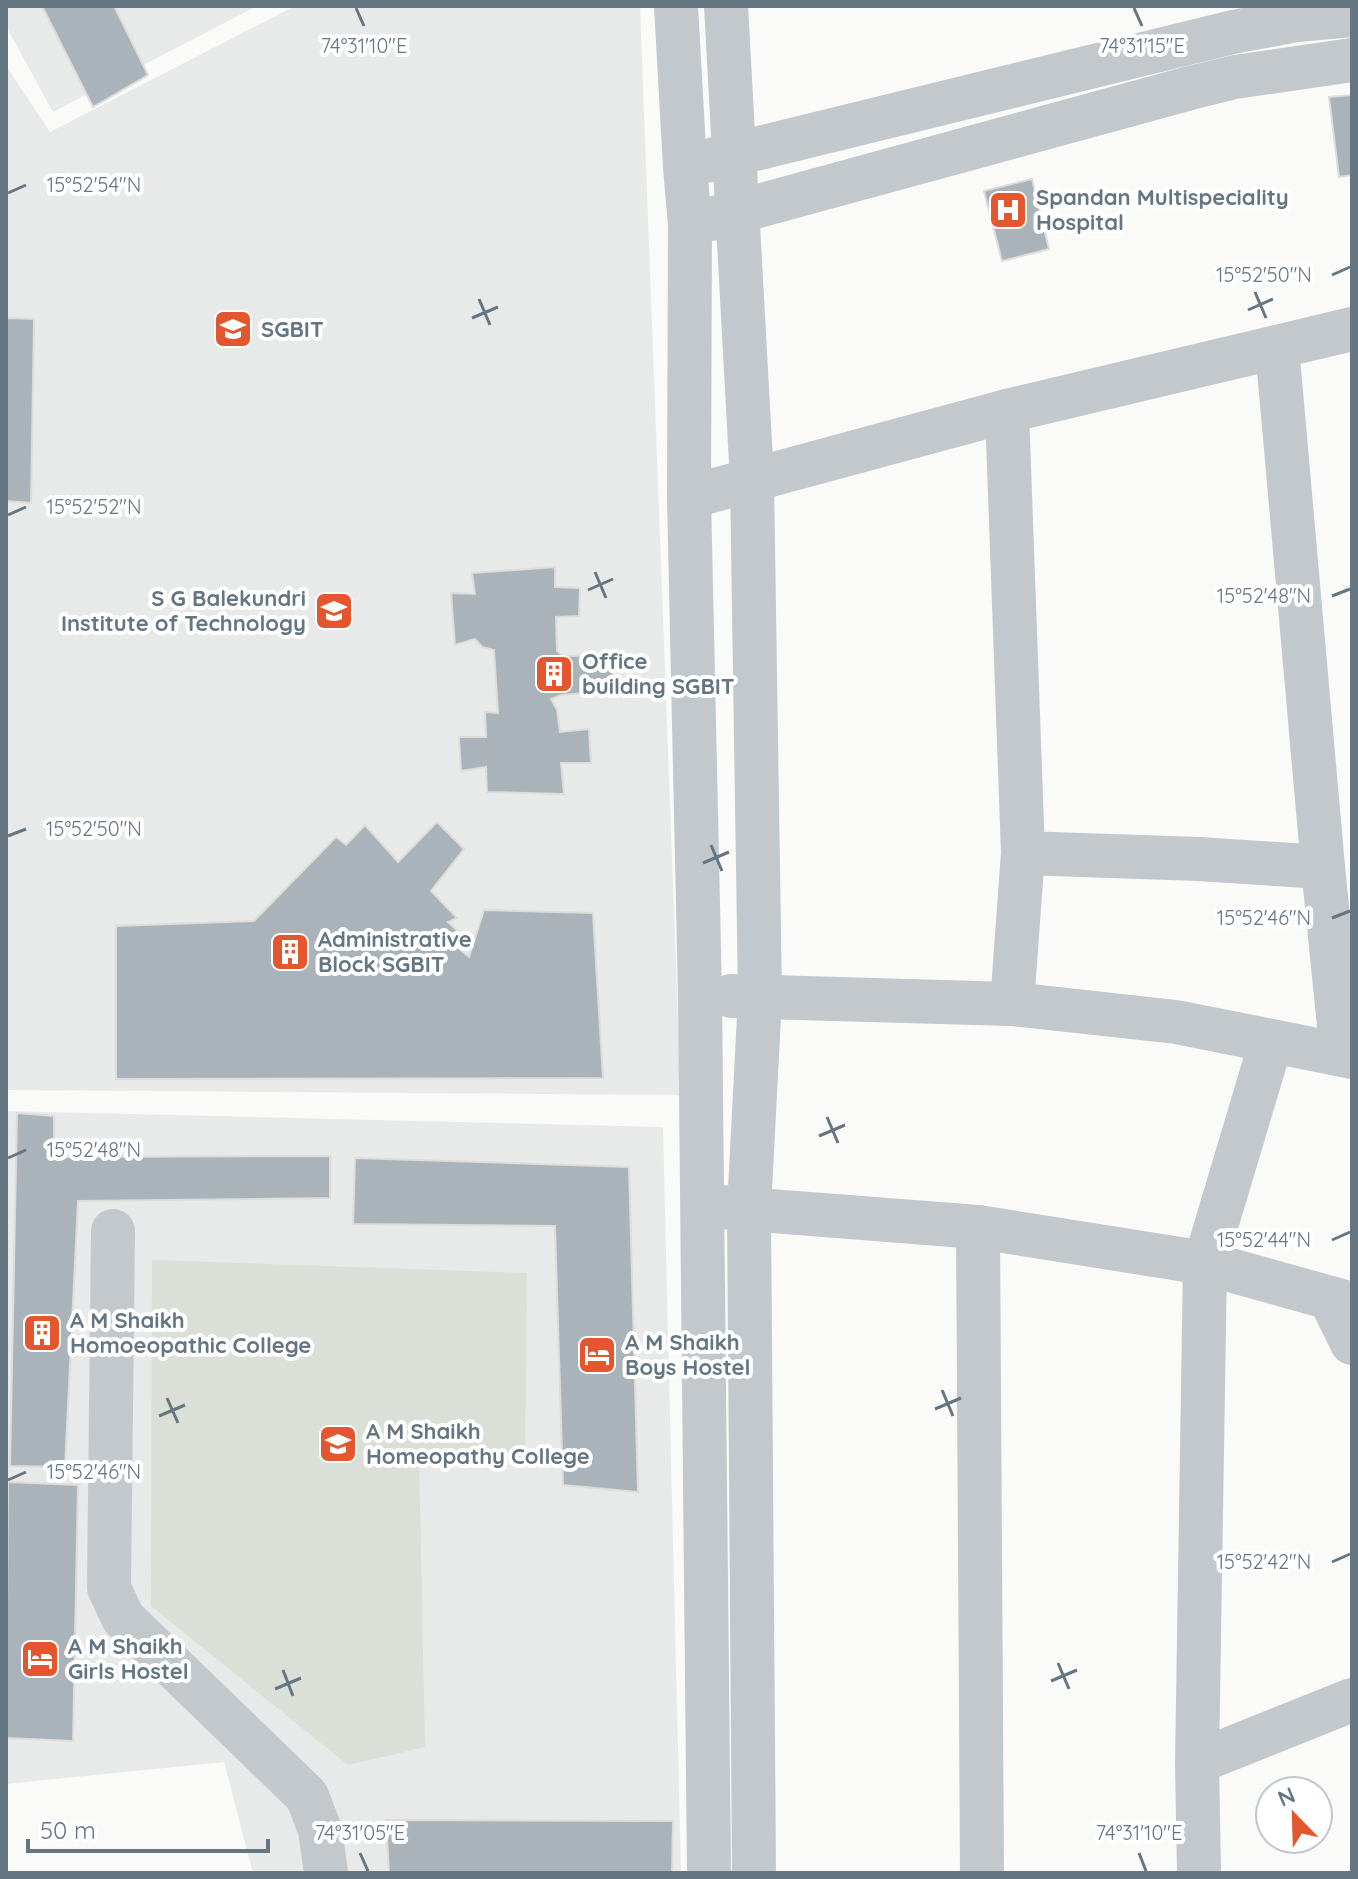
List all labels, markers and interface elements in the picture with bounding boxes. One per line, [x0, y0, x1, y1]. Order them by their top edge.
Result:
text: 74°31'10"E [321, 33, 407, 58]
text: 74°31'15"E [1099, 33, 1185, 58]
text: 15°52'54"N [47, 172, 141, 197]
place label: Spandan Multispeciality Hospital [1036, 183, 1289, 236]
hospital icon: Spandan Multispeciality Hospital [987, 189, 1029, 231]
text: 15°52'50"N [1216, 262, 1312, 287]
school or university icon: SGBIT [212, 308, 254, 350]
place label: SGBIT [261, 315, 324, 343]
text: 15°52'52"N [47, 494, 141, 519]
text: 15°52'48"N [1217, 583, 1311, 608]
place label: S G Balekundri Institute of Technology [61, 584, 306, 637]
school or university icon: S G Balekundri Institute of Technology [313, 590, 355, 632]
place label: Office building SGBIT [582, 647, 735, 700]
building icon: Office building SGBIT [533, 653, 575, 695]
text: 15°52'50"N [46, 816, 142, 841]
text: 15°52'46"N [1217, 905, 1311, 930]
place label: Administrative Block SGBIT [318, 925, 472, 978]
building icon: Administrative Block SGBIT [269, 931, 311, 973]
text: 15°52'48"N [47, 1137, 141, 1162]
text: 15°52'44"N [1217, 1227, 1311, 1252]
place label: A M Shaikh Homoeopathic College [70, 1306, 311, 1359]
building icon: A M Shaikh Homoeopathic College [21, 1312, 63, 1354]
place label: A M Shaikh Boys Hostel [625, 1328, 751, 1381]
hotel icon: A M Shaikh Boys Hostel [576, 1334, 618, 1376]
place label: A M Shaikh Homeopathy College [366, 1417, 590, 1470]
school or university icon: A M Shaikh Homeopathy College [317, 1423, 359, 1465]
text: 15°52'46"N [47, 1459, 141, 1484]
text: 15°52'42"N [1217, 1549, 1311, 1574]
place label: A M Shaikh Girls Hostel [68, 1632, 189, 1685]
hotel icon: A M Shaikh Girls Hostel [19, 1638, 61, 1680]
north arrow [1254, 1775, 1334, 1855]
text: N [1273, 1781, 1299, 1813]
scale bar [28, 1803, 268, 1853]
text: 50 m [40, 1815, 96, 1845]
text: 74°31'05"E [315, 1820, 405, 1845]
text: 74°31'10"E [1096, 1820, 1182, 1845]

